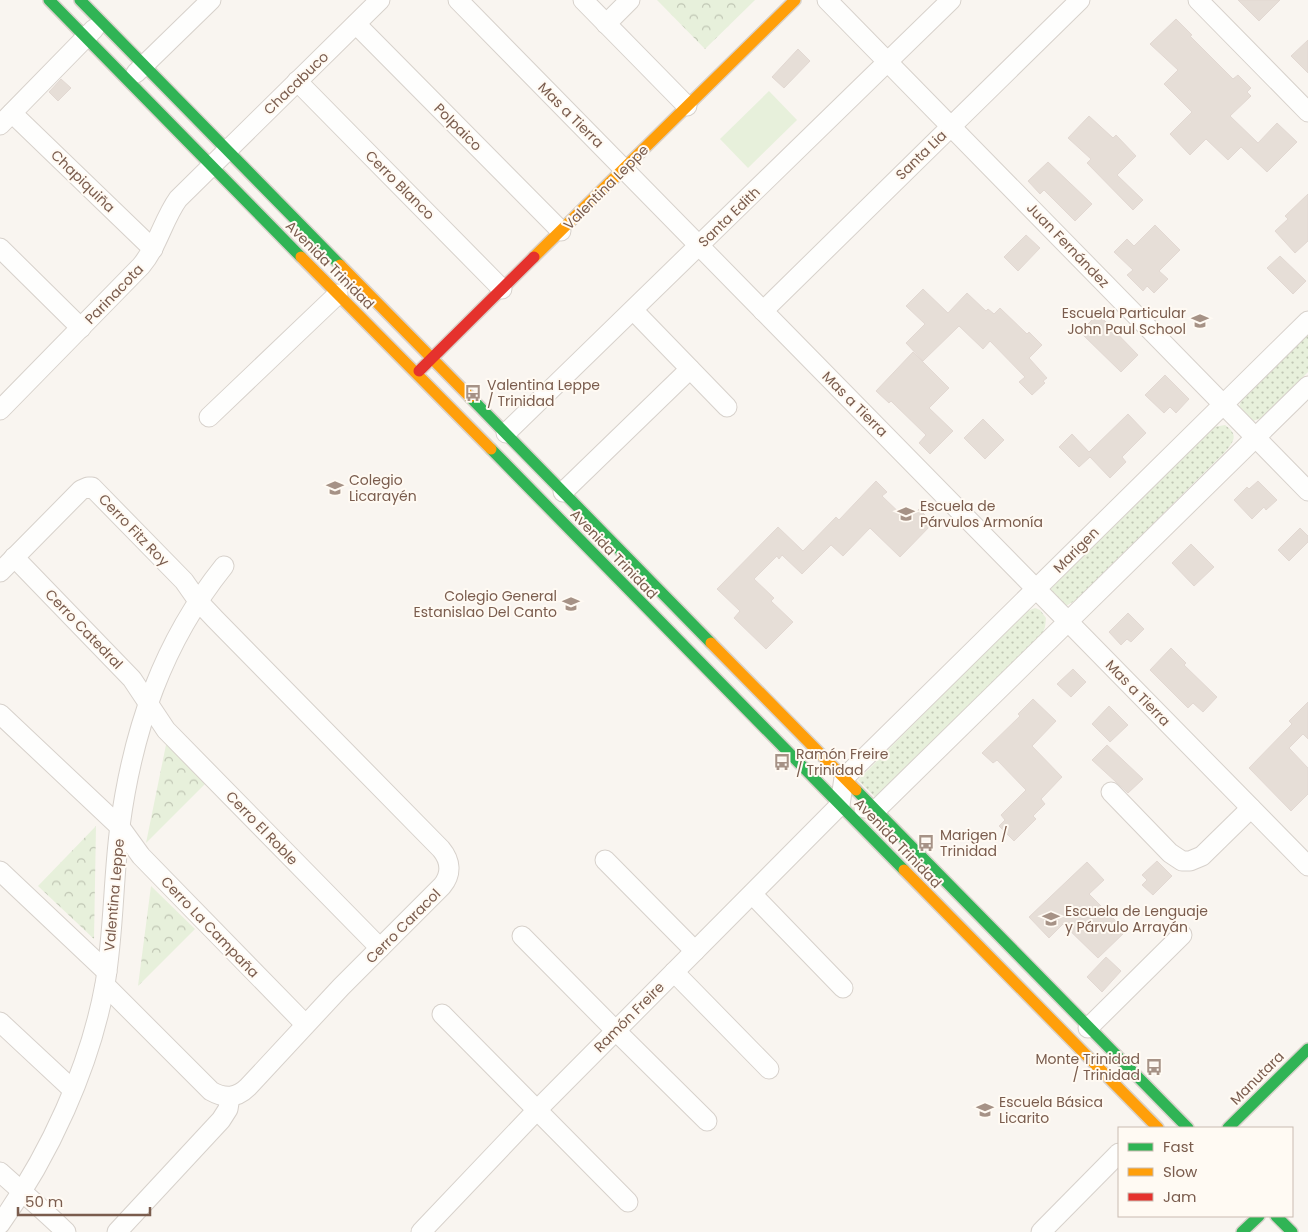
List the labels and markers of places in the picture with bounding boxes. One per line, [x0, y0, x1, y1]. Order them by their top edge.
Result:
place label: Escuela Particular John Paul School [1062, 303, 1186, 339]
school or university icon: Escuela Particular John Paul School [1190, 311, 1210, 331]
place label: Valentina Leppe / Trinidad [487, 375, 600, 411]
bus stop icon: Valentina Leppe / Trinidad [463, 383, 483, 403]
place label: Colegio Licarayén [349, 470, 417, 506]
school or university icon: Colegio Licarayén [325, 478, 345, 498]
place label: Escuela de Párvulos Armonía [920, 496, 1043, 532]
school or university icon: Escuela de Párvulos Armonía [896, 504, 916, 524]
place label: Colegio General Estanislao Del Canto [414, 586, 557, 622]
school or university icon: Colegio General Estanislao Del Canto [561, 594, 581, 614]
place label: Ramón Freire / Trinidad [796, 744, 889, 780]
bus stop icon: Ramón Freire / Trinidad [772, 752, 792, 772]
place label: Marigen / Trinidad [940, 825, 1008, 861]
bus stop icon: Marigen / Trinidad [916, 833, 936, 853]
place label: Escuela de Lenguaje y Párvulo Arrayán [1065, 901, 1208, 937]
school or university icon: Escuela de Lenguaje y Párvulo Arrayán [1041, 909, 1061, 929]
place label: Monte Trinidad / Trinidad [1035, 1049, 1140, 1085]
bus stop icon: Monte Trinidad / Trinidad [1144, 1057, 1164, 1077]
place label: Escuela Básica Licarito [999, 1092, 1103, 1128]
school or university icon: Escuela Básica Licarito [975, 1100, 995, 1120]

